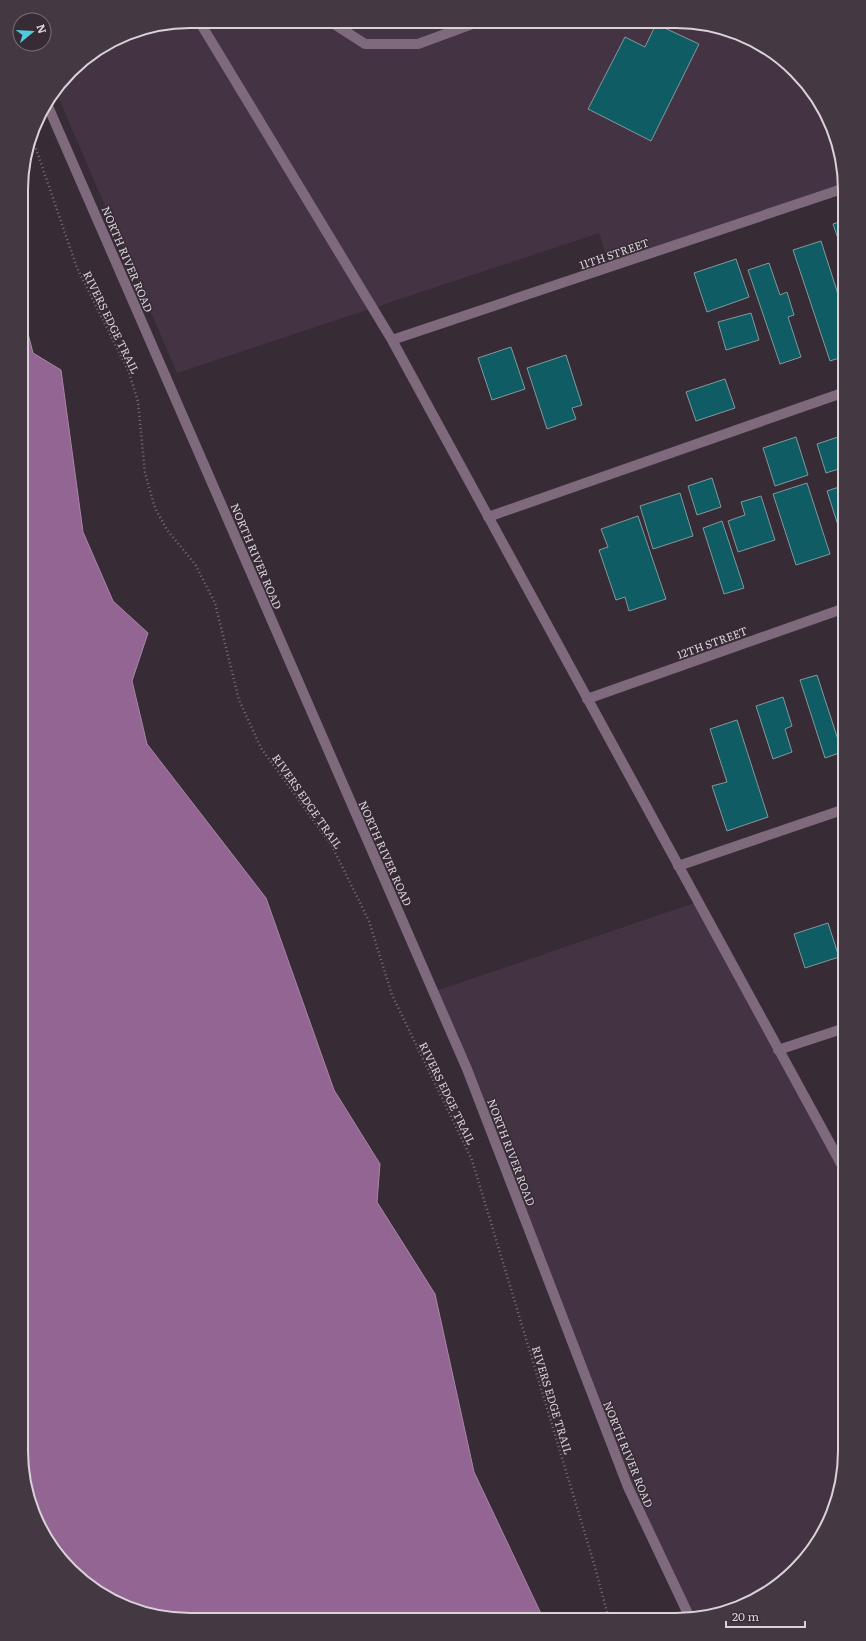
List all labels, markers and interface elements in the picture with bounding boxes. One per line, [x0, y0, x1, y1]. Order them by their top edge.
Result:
north arrow [12, 12, 52, 52]
text: N [33, 22, 51, 35]
street label: NORTH RIVER ROAD [98, 204, 158, 314]
street label: 11TH STREET [577, 234, 651, 272]
street label: RIVERS EDGE TRAIL [80, 268, 144, 376]
street label: NORTH RIVER ROAD [227, 501, 287, 611]
street label: 12TH STREET [675, 622, 749, 662]
street label: RIVERS EDGE TRAIL [269, 750, 347, 852]
street label: NORTH RIVER ROAD [356, 798, 416, 908]
street label: RIVERS EDGE TRAIL [416, 1039, 480, 1147]
street label: NORTH RIVER ROAD [484, 1096, 540, 1208]
street label: RIVERS EDGE TRAIL [529, 1344, 577, 1456]
street label: NORTH RIVER ROAD [600, 1398, 658, 1510]
scale bar [726, 1603, 805, 1629]
text: 20 m [732, 1607, 759, 1625]

